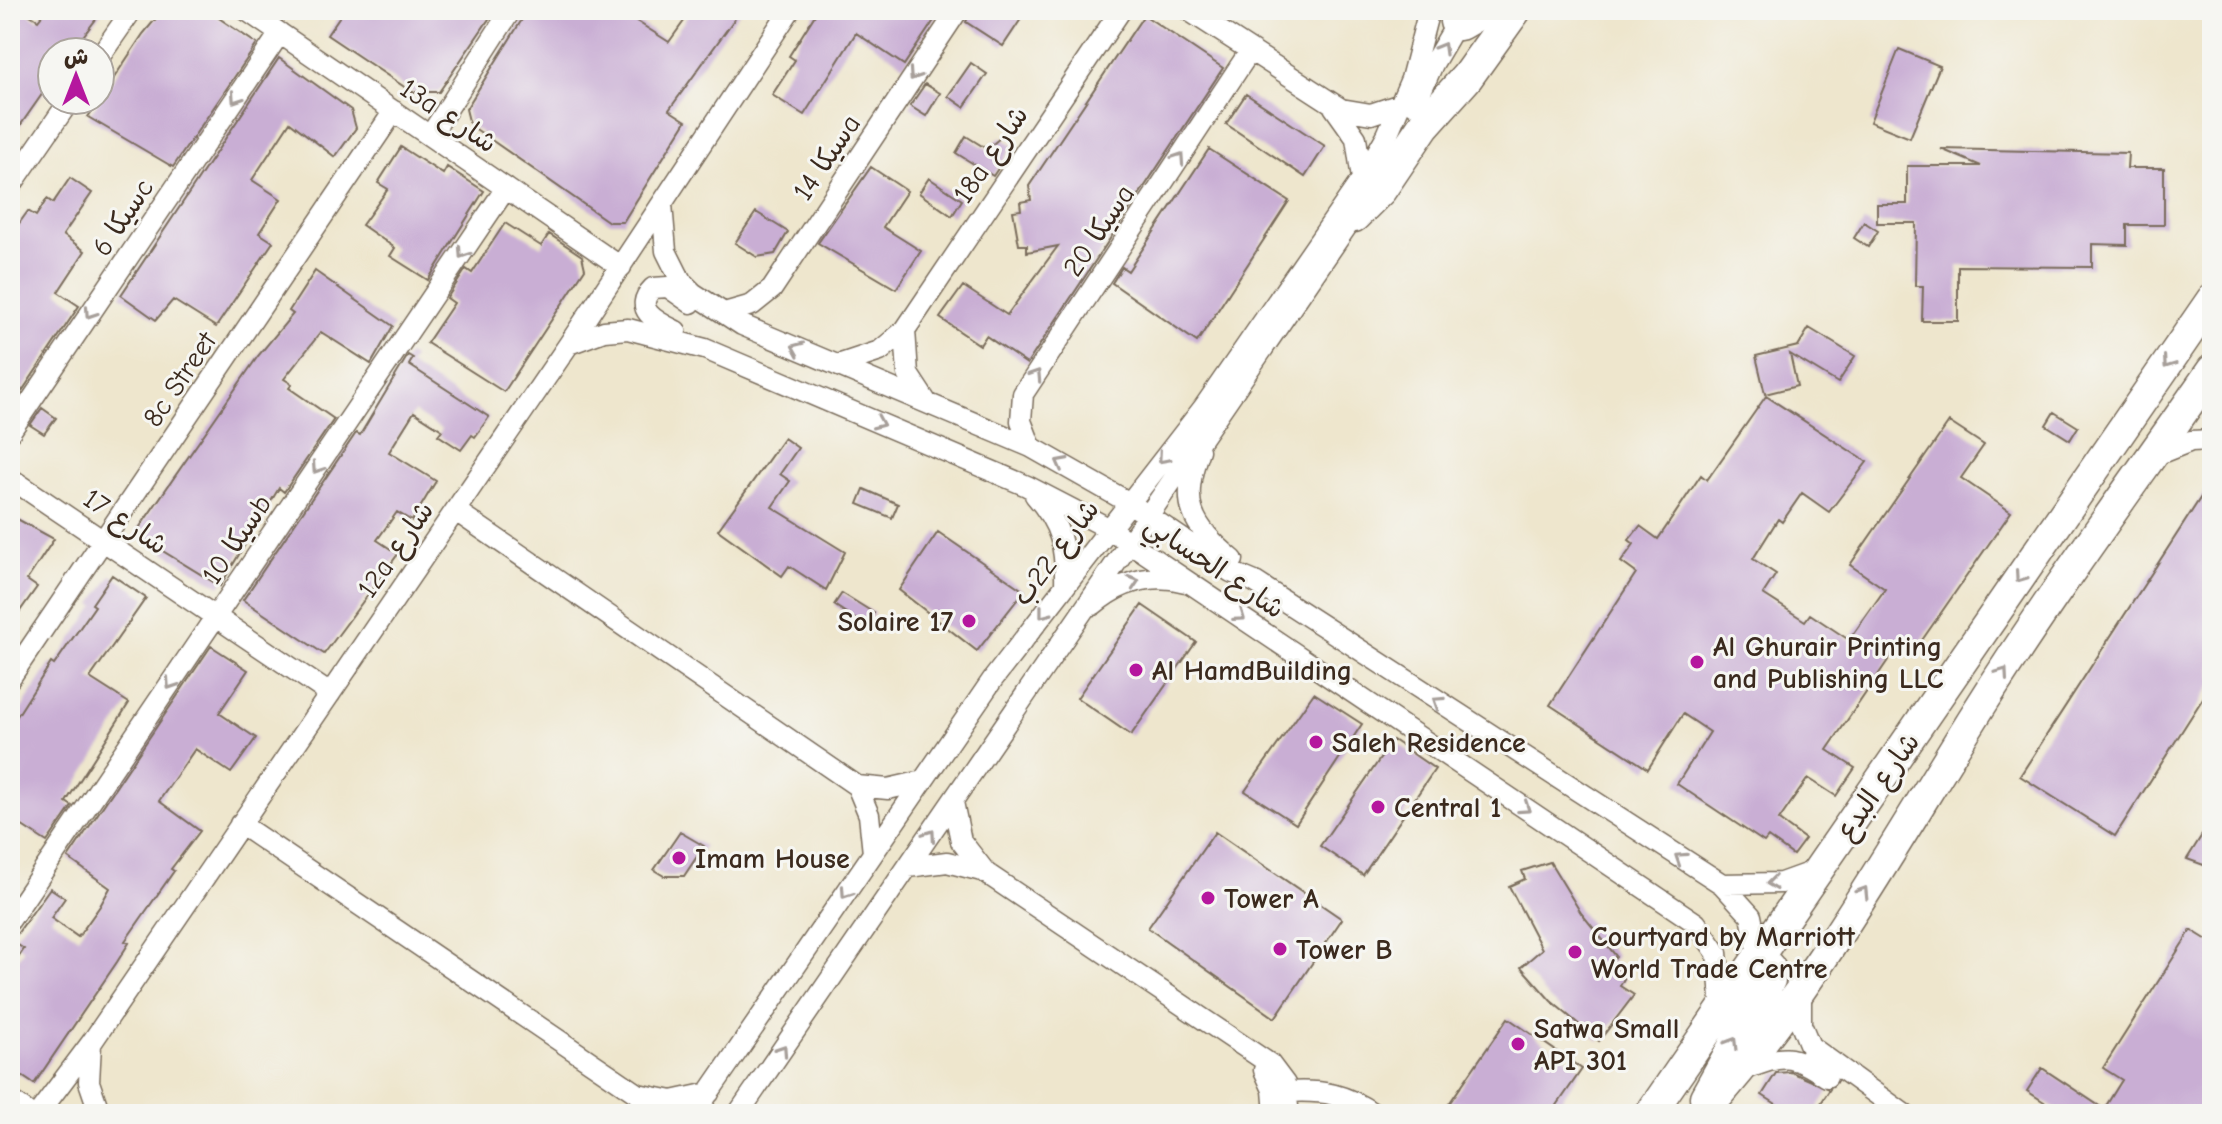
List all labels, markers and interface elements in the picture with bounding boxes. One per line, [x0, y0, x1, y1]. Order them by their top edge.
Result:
north arrow [36, 36, 116, 116]
one-way arrow [1433, 42, 1448, 56]
text: ش [64, 44, 88, 70]
one-way arrow [909, 66, 924, 81]
street label: 13a شارع [392, 72, 503, 162]
one-way arrow [231, 89, 246, 103]
street label: 18a شارع [947, 100, 1037, 211]
street label: سيكا 14a [787, 109, 867, 207]
one-way arrow [1170, 152, 1185, 167]
street label: سيكا 6c [85, 173, 160, 262]
street label: سيكا 20a [1057, 179, 1141, 282]
one-way arrow [458, 244, 473, 258]
one-way arrow [85, 304, 100, 319]
street label: 8c Street [137, 325, 224, 433]
one-way arrow [791, 341, 805, 357]
one-way arrow [2163, 355, 2178, 369]
one-way arrow [1026, 369, 1041, 384]
one-way arrow [871, 413, 885, 429]
one-way arrow [1158, 448, 1172, 463]
one-way arrow [1054, 457, 1069, 472]
one-way arrow [312, 460, 327, 474]
street label: شارع 17 [76, 482, 173, 564]
street label: سيكا 10b [195, 489, 278, 590]
street label: شارع 22ب [1006, 494, 1108, 614]
street label: 12a شارع [351, 495, 443, 606]
street label: شارع الحسابي [1134, 508, 1290, 632]
one-way arrow [2015, 569, 2030, 583]
one-way arrow [1126, 575, 1140, 591]
one-way arrow [1040, 604, 1054, 619]
place label: Solaire 17 [838, 606, 953, 638]
one-way arrow [1232, 606, 1246, 621]
marker: Solaire 17 [960, 612, 978, 630]
place label: Al Ghurair Printing and Publishing LLC [1713, 631, 1944, 695]
marker: Al Ghurair Printing and Publishing LLC [1688, 653, 1706, 671]
place label: Al HamdBuilding [1152, 655, 1352, 687]
marker: Al HamdBuilding [1127, 661, 1145, 679]
one-way arrow [1993, 668, 2008, 682]
one-way arrow [166, 675, 181, 689]
one-way arrow [1432, 697, 1447, 712]
place label: Saleh Residence [1332, 727, 1526, 759]
street label: شارع البدع [1829, 727, 1929, 848]
marker: Saleh Residence [1307, 733, 1325, 751]
place label: Central 1 [1394, 792, 1501, 824]
marker: Central 1 [1369, 798, 1387, 816]
one-way arrow [1517, 799, 1531, 814]
one-way arrow [920, 830, 935, 844]
place label: Imam House [695, 843, 850, 875]
marker: Imam House [670, 849, 688, 867]
one-way arrow [1675, 852, 1689, 867]
one-way arrow [1766, 875, 1779, 892]
place label: Tower A [1224, 883, 1319, 915]
one-way arrow [841, 885, 856, 899]
one-way arrow [1853, 886, 1868, 901]
marker: Tower A [1199, 889, 1217, 907]
place label: Courtyard by Marriott World Trade Centre [1591, 921, 1856, 985]
place label: Tower B [1296, 934, 1392, 966]
marker: Tower B [1271, 940, 1289, 958]
marker: Courtyard by Marriott World Trade Centre [1566, 943, 1584, 961]
place label: Satwa Small API 301 [1534, 1013, 1679, 1077]
marker: Satwa Small API 301 [1509, 1035, 1527, 1053]
one-way arrow [1723, 1037, 1738, 1052]
one-way arrow [772, 1044, 787, 1058]

